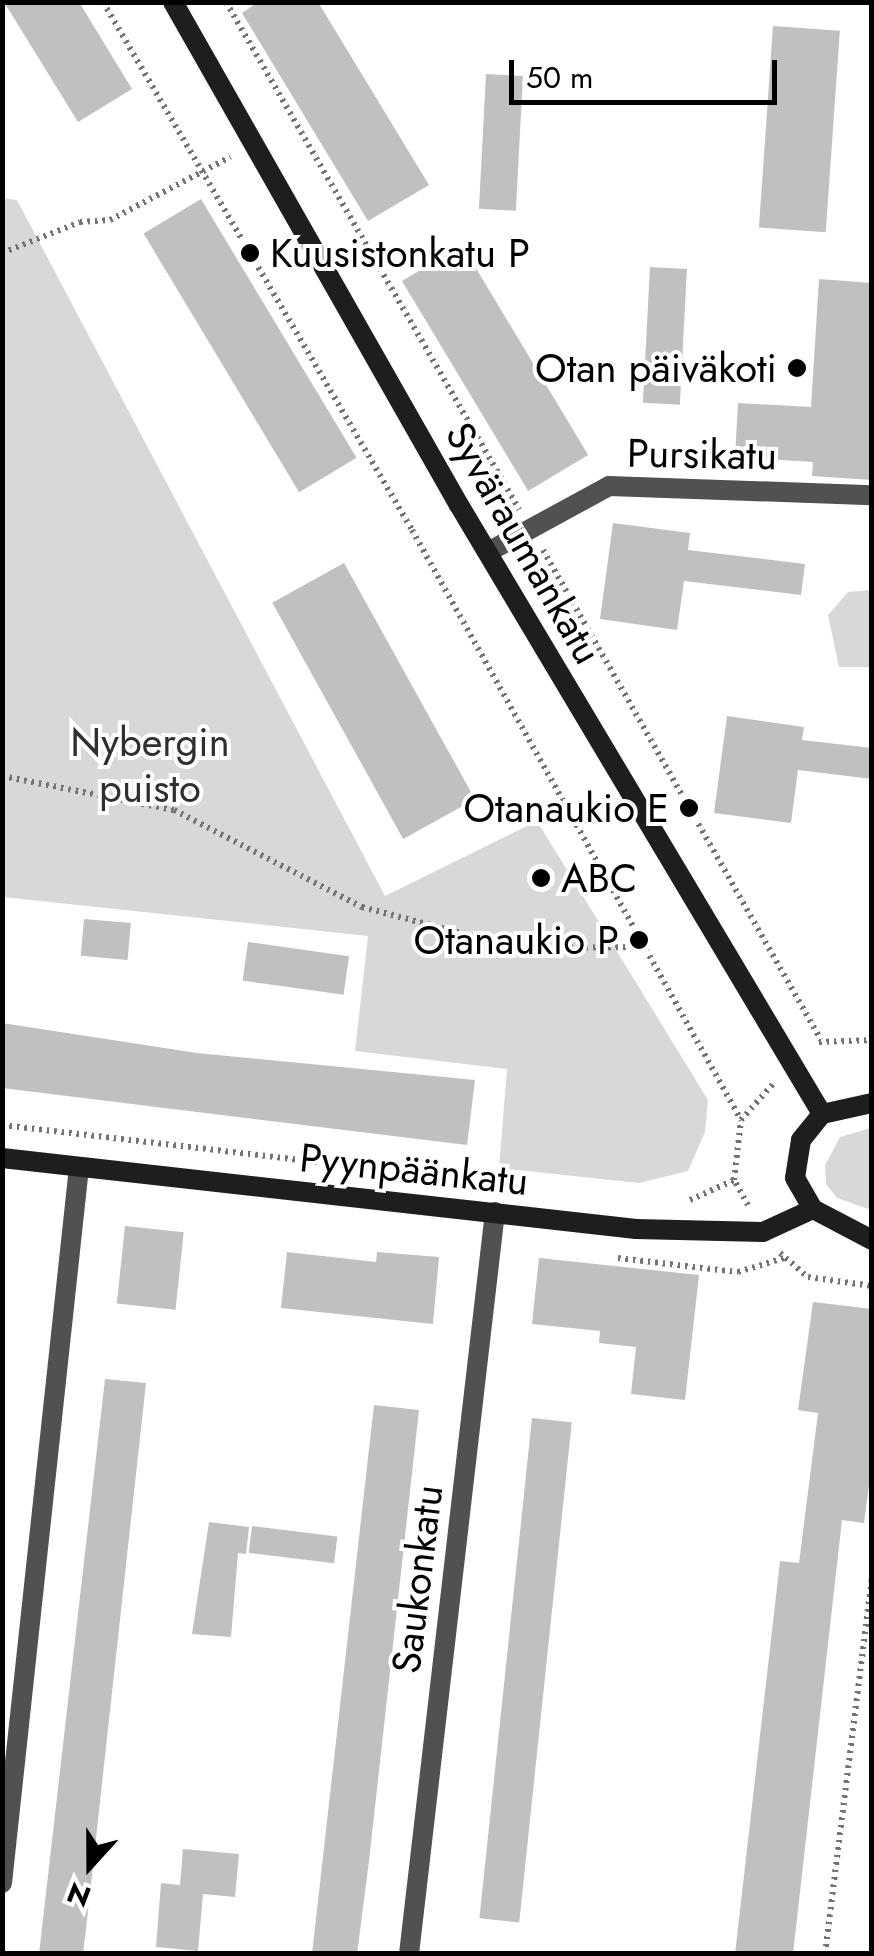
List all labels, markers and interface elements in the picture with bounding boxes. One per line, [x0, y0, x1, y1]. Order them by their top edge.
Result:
scale bar [514, 40, 782, 102]
text: 50 m [526, 56, 593, 99]
place label: Kuusistonkatu P [270, 229, 530, 277]
marker: Kuusistonkatu P [239, 242, 261, 264]
place label: Otan päiväkoti [535, 344, 777, 392]
marker: Otan päiväkoti [786, 357, 808, 379]
street label: Syväraumankatu [436, 414, 612, 672]
street label: Pursikatu [627, 429, 777, 479]
park label: Nybergin puisto [70, 718, 230, 812]
place label: Otanaukio E [463, 784, 669, 832]
marker: Otanaukio E [678, 797, 700, 819]
place label: ABC [561, 854, 637, 902]
marker: ABC [530, 867, 552, 889]
place label: Otanaukio P [414, 916, 619, 964]
marker: Otanaukio P [628, 929, 650, 951]
street label: Pyynpäänkatu [297, 1133, 531, 1205]
street label: Saukonkatu [382, 1482, 452, 1676]
north arrow [40, 1816, 140, 1916]
text: N [61, 1871, 97, 1918]

